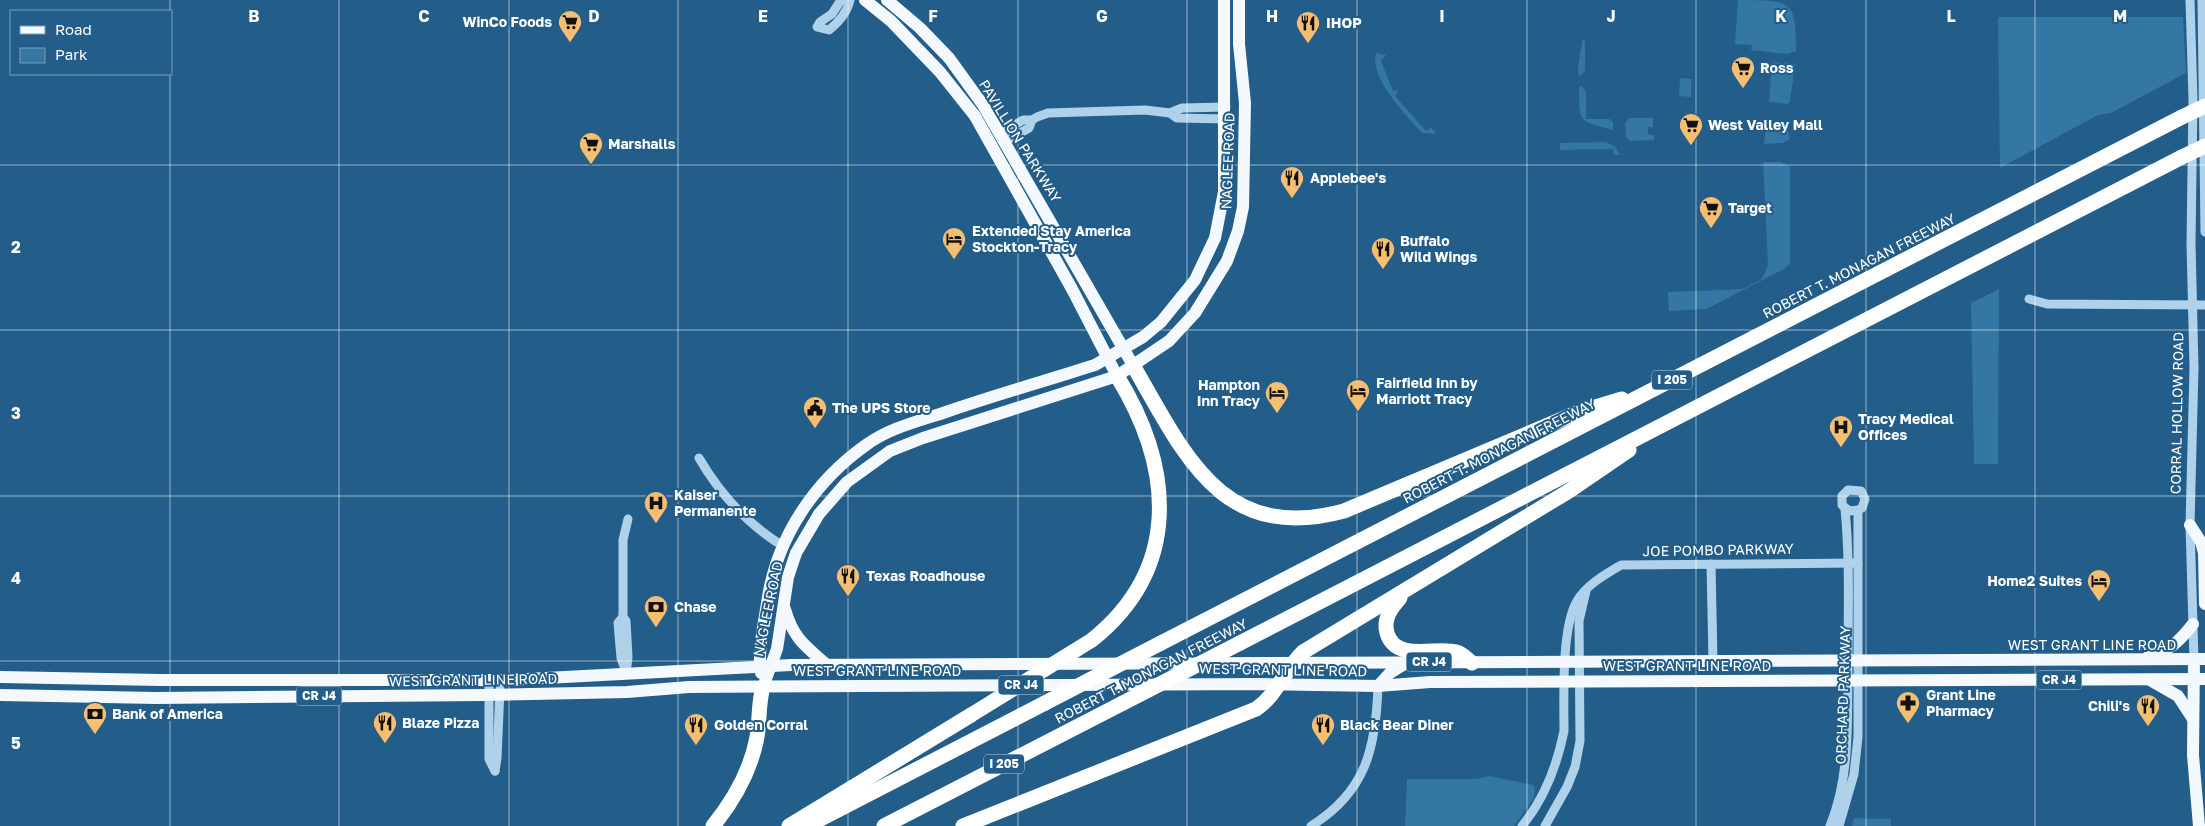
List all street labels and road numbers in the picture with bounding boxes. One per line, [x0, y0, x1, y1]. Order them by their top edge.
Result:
street label: PAVILLION PARKWAY [976, 76, 1065, 205]
street label: NAGLEE ROAD [1217, 112, 1238, 210]
street label: ROBERT T. MONAGAN FREEWAY [1760, 209, 1958, 322]
street label: CORRAL HOLLOW ROAD [2167, 332, 2186, 494]
road number: I 205 [1652, 370, 1692, 390]
street label: ROBERT T. MONAGAN FREEWAY [1400, 394, 1598, 507]
street label: JOE POMBO PARKWAY [1642, 540, 1794, 559]
street label: NAGLEE ROAD [749, 560, 786, 658]
street label: ROBERT T. MONAGAN FREEWAY [1052, 614, 1250, 727]
street label: ORCHARD PARKWAY [1832, 625, 1853, 765]
street label: WEST GRANT LINE ROAD [2008, 636, 2176, 653]
road number: CR J4 [1406, 652, 1452, 672]
street label: WEST GRANT LINE ROAD [1603, 657, 1771, 674]
street label: WEST GRANT LINE ROAD [1199, 660, 1367, 679]
street label: WEST GRANT LINE ROAD [793, 662, 961, 679]
street label: WEST GRANT LINE ROAD [389, 670, 557, 689]
road number: CR J4 [2036, 670, 2082, 690]
road number: CR J4 [998, 676, 1044, 694]
road number: CR J4 [296, 686, 342, 706]
road number: I 205 [984, 754, 1024, 774]

